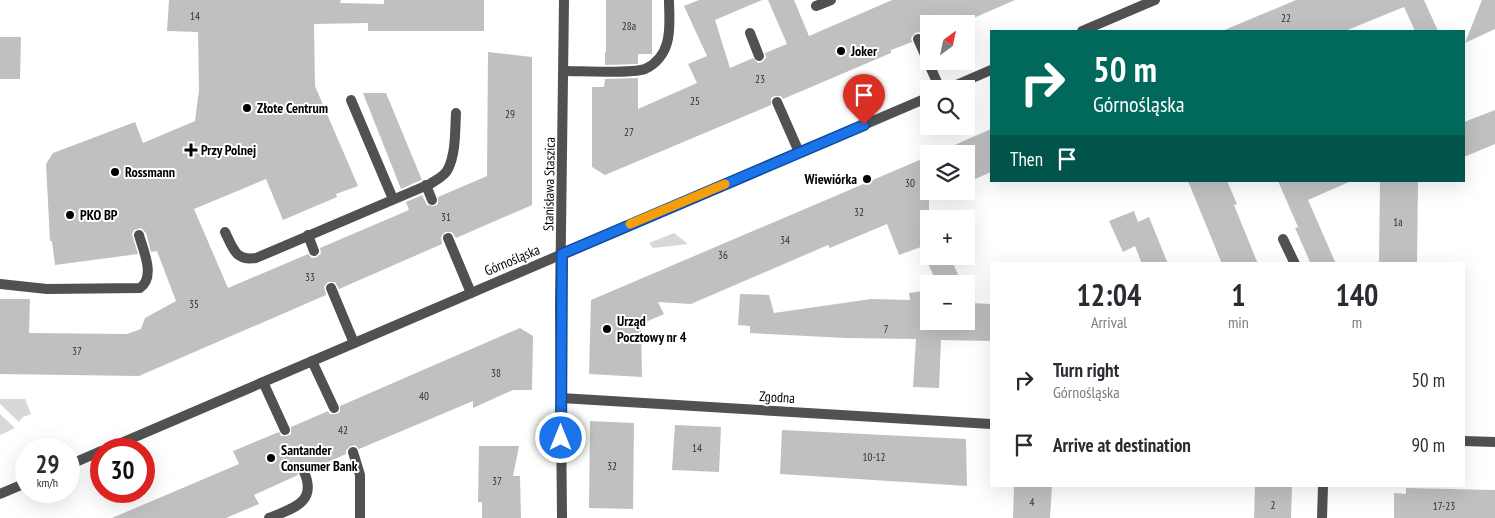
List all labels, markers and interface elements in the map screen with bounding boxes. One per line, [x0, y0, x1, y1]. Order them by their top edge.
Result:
house number: 14 [190, 9, 200, 23]
house number: 22 [1281, 11, 1291, 25]
north arrow [920, 15, 975, 70]
map controls [920, 15, 975, 330]
house number: 28a [622, 19, 636, 33]
place label: Joker [850, 42, 878, 60]
marker: Joker [835, 45, 847, 57]
text: 50 m [1093, 46, 1157, 92]
icon: right [1010, 50, 1075, 115]
house number: 23 [755, 72, 765, 86]
pin [843, 74, 885, 125]
button: search [920, 80, 975, 135]
icon: arrive [850, 81, 878, 109]
text: Górnośląska [1093, 90, 1185, 118]
house number: 25 [690, 94, 700, 108]
place label: Złote Centrum [257, 99, 328, 117]
marker: Złote Centrum [241, 102, 253, 114]
house number: 29 [505, 107, 515, 121]
house number: 27 [624, 125, 634, 139]
street label: Stanisława Staszica [539, 137, 559, 231]
place label: Przy Polnej [201, 141, 256, 159]
marker: Przy Polnej [185, 144, 197, 156]
button: layers [920, 145, 975, 200]
icon: arrive [1053, 145, 1081, 173]
text: Then [1010, 147, 1043, 171]
place label: Rossmann [125, 163, 175, 181]
marker: Rossmann [109, 166, 121, 178]
place label: Wiewiórka [803, 170, 857, 188]
marker: Wiewiórka [861, 173, 873, 185]
house number: 30 [905, 176, 915, 190]
house number: 32 [854, 205, 864, 219]
place label: PKO BP [80, 206, 118, 224]
marker: PKO BP [64, 209, 76, 221]
house number: 31 [441, 210, 451, 224]
button: + [920, 210, 975, 265]
house number: 1a [1393, 215, 1403, 229]
house number: 34 [780, 233, 790, 247]
street label: Górnośląska [482, 240, 542, 280]
house number: 36 [718, 248, 728, 262]
house number: 33 [305, 270, 315, 284]
button: − [920, 275, 975, 330]
text: 12:04 [1077, 275, 1141, 314]
text: 1 [1231, 275, 1246, 314]
text: 140 [1335, 275, 1378, 314]
house number: 35 [189, 297, 199, 311]
place label: Urząd Pocztowy nr 4 [617, 312, 687, 346]
text: Arrival [1091, 312, 1127, 332]
text: min [1228, 312, 1249, 332]
text: m [1352, 312, 1362, 332]
house number: 7 [884, 322, 889, 336]
marker: Urząd Pocztowy nr 4 [601, 323, 613, 335]
house number: 37 [72, 344, 82, 358]
text: Turn right [1053, 358, 1119, 382]
house number: 38 [491, 366, 501, 380]
icon: right [1010, 366, 1038, 394]
text: 50 m [1412, 368, 1445, 392]
text: Górnośląska [1053, 382, 1120, 402]
street label: Zgodna [759, 387, 795, 407]
house number: 40 [419, 389, 429, 403]
position arrow [534, 411, 586, 463]
house number: 42 [338, 423, 348, 437]
icon: arrive [1010, 431, 1038, 459]
text: Arrive at destination [1053, 433, 1191, 457]
text: 90 m [1412, 433, 1445, 457]
speed limit sign: 30 [90, 438, 155, 503]
place label: Santander Consumer Bank [281, 441, 358, 475]
house number: 14 [692, 441, 702, 455]
text: 29 [36, 448, 59, 480]
house number: 10-12 [862, 450, 886, 464]
marker: Santander Consumer Bank [265, 452, 277, 464]
house number: 32 [607, 459, 617, 473]
house number: 37 [492, 474, 502, 488]
text: km/h [37, 475, 58, 490]
house number: 4 [1030, 495, 1035, 509]
house number: 2 [1271, 498, 1276, 512]
house number: 17-23 [1433, 499, 1455, 513]

